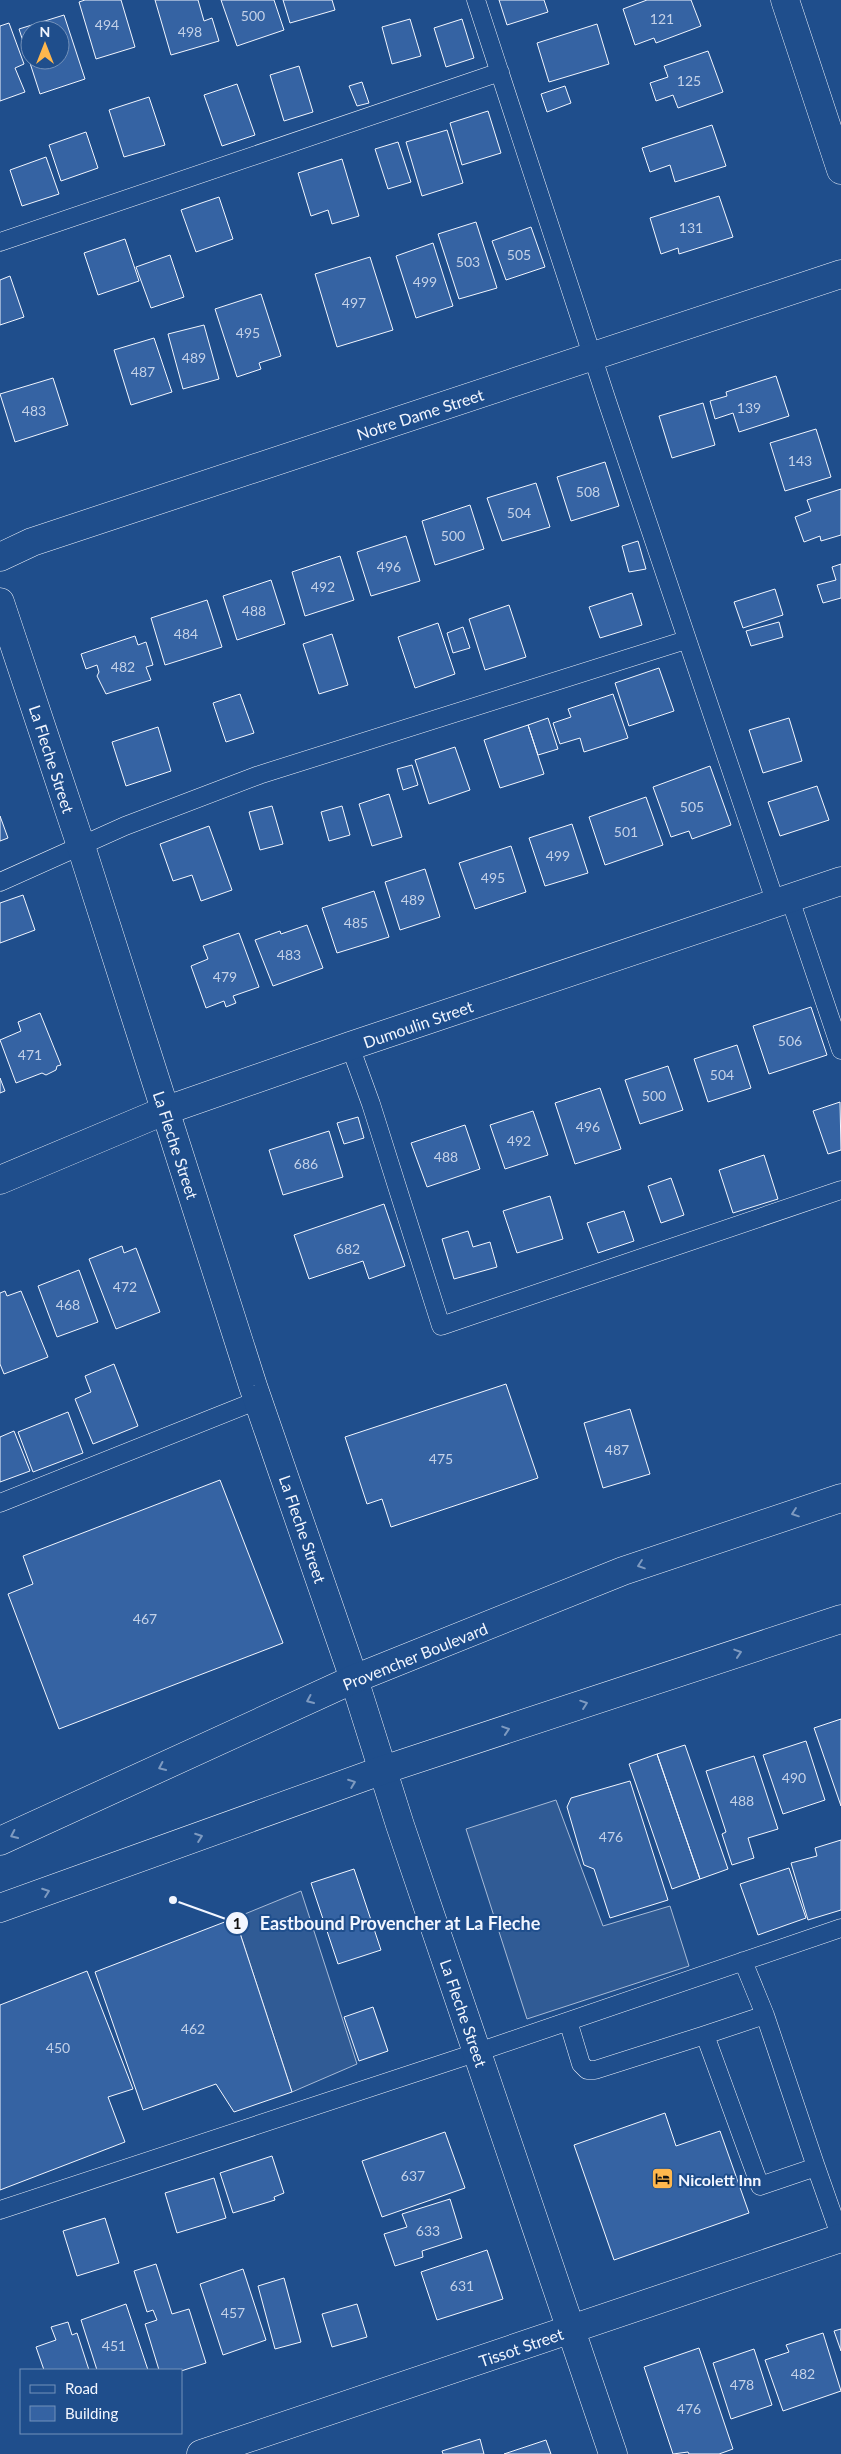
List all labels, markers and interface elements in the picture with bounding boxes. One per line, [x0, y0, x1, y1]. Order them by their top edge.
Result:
house number: 500 [241, 7, 265, 24]
house number: 121 [650, 10, 674, 27]
house number: 494 [95, 16, 119, 33]
north arrow [20, 20, 70, 70]
text: N [40, 23, 50, 40]
house number: 498 [178, 23, 202, 40]
house number: 125 [677, 72, 701, 89]
house number: 131 [679, 219, 703, 236]
house number: 505 [507, 246, 531, 263]
house number: 503 [456, 253, 480, 270]
house number: 499 [413, 273, 437, 290]
house number: 497 [342, 294, 366, 311]
house number: 495 [236, 324, 260, 341]
house number: 489 [182, 349, 206, 366]
house number: 487 [131, 363, 155, 380]
street label: Notre Dame Street [354, 384, 486, 443]
house number: 139 [737, 399, 761, 416]
house number: 483 [22, 402, 46, 419]
house number: 143 [788, 452, 812, 469]
house number: 508 [576, 483, 600, 500]
house number: 504 [507, 504, 531, 521]
house number: 500 [441, 527, 465, 544]
house number: 496 [377, 558, 401, 575]
house number: 492 [311, 578, 335, 595]
house number: 488 [242, 602, 266, 619]
house number: 484 [174, 625, 198, 642]
house number: 482 [111, 658, 135, 675]
street label: La Fleche Street [26, 703, 79, 816]
house number: 505 [680, 798, 704, 815]
house number: 501 [614, 823, 638, 840]
house number: 499 [546, 847, 570, 864]
house number: 495 [481, 869, 505, 886]
house number: 489 [401, 891, 425, 908]
house number: 485 [344, 914, 368, 931]
house number: 483 [277, 946, 301, 963]
house number: 479 [213, 968, 237, 985]
street label: Dumoulin Street [361, 996, 476, 1052]
house number: 506 [778, 1032, 802, 1049]
house number: 471 [18, 1046, 42, 1063]
house number: 504 [710, 1066, 734, 1083]
house number: 500 [642, 1087, 666, 1104]
street label: La Fleche Street [150, 1089, 203, 1202]
house number: 496 [576, 1118, 600, 1135]
house number: 492 [507, 1132, 531, 1149]
house number: 488 [434, 1148, 458, 1165]
house number: 686 [294, 1155, 318, 1172]
house number: 682 [336, 1240, 360, 1257]
house number: 472 [113, 1278, 137, 1295]
house number: 468 [56, 1296, 80, 1313]
house number: 487 [605, 1441, 629, 1458]
house number: 475 [429, 1450, 453, 1467]
street label: La Fleche Street [276, 1473, 330, 1586]
one-way arrow [791, 1508, 799, 1518]
one-way arrow [637, 1559, 645, 1569]
house number: 467 [133, 1610, 157, 1627]
street label: Provencher Boulevard [340, 1618, 490, 1694]
one-way arrow [734, 1649, 742, 1659]
one-way arrow [306, 1693, 315, 1704]
one-way arrow [579, 1700, 588, 1710]
one-way arrow [501, 1726, 510, 1736]
one-way arrow [158, 1761, 167, 1771]
house number: 490 [782, 1769, 806, 1786]
one-way arrow [347, 1778, 356, 1789]
house number: 488 [730, 1792, 754, 1809]
one-way arrow [10, 1828, 19, 1839]
house number: 476 [599, 1828, 623, 1845]
one-way arrow [194, 1833, 203, 1843]
one-way arrow [41, 1888, 50, 1898]
callout: Eastbound Provencher at La Fleche [225, 1907, 551, 1940]
text: Eastbound Provencher at La Fleche [260, 1912, 541, 1934]
text: 1 [233, 1914, 241, 1932]
street label: La Fleche Street [437, 1957, 491, 2070]
house number: 462 [181, 2020, 205, 2037]
house number: 450 [46, 2039, 70, 2056]
house number: 637 [401, 2167, 425, 2184]
hotel icon: Nicolett Inn [650, 2167, 674, 2191]
place label: Nicolett Inn [678, 2170, 761, 2189]
house number: 633 [416, 2222, 440, 2239]
house number: 631 [450, 2277, 474, 2294]
house number: 457 [221, 2304, 245, 2321]
street label: Tissot Street [476, 2324, 566, 2370]
house number: 451 [102, 2337, 126, 2354]
house number: 482 [791, 2365, 815, 2382]
legend [20, 2369, 182, 2434]
house number: 478 [730, 2376, 754, 2393]
text: Road [65, 2379, 98, 2397]
house number: 476 [677, 2400, 701, 2417]
text: Building [65, 2404, 118, 2422]

